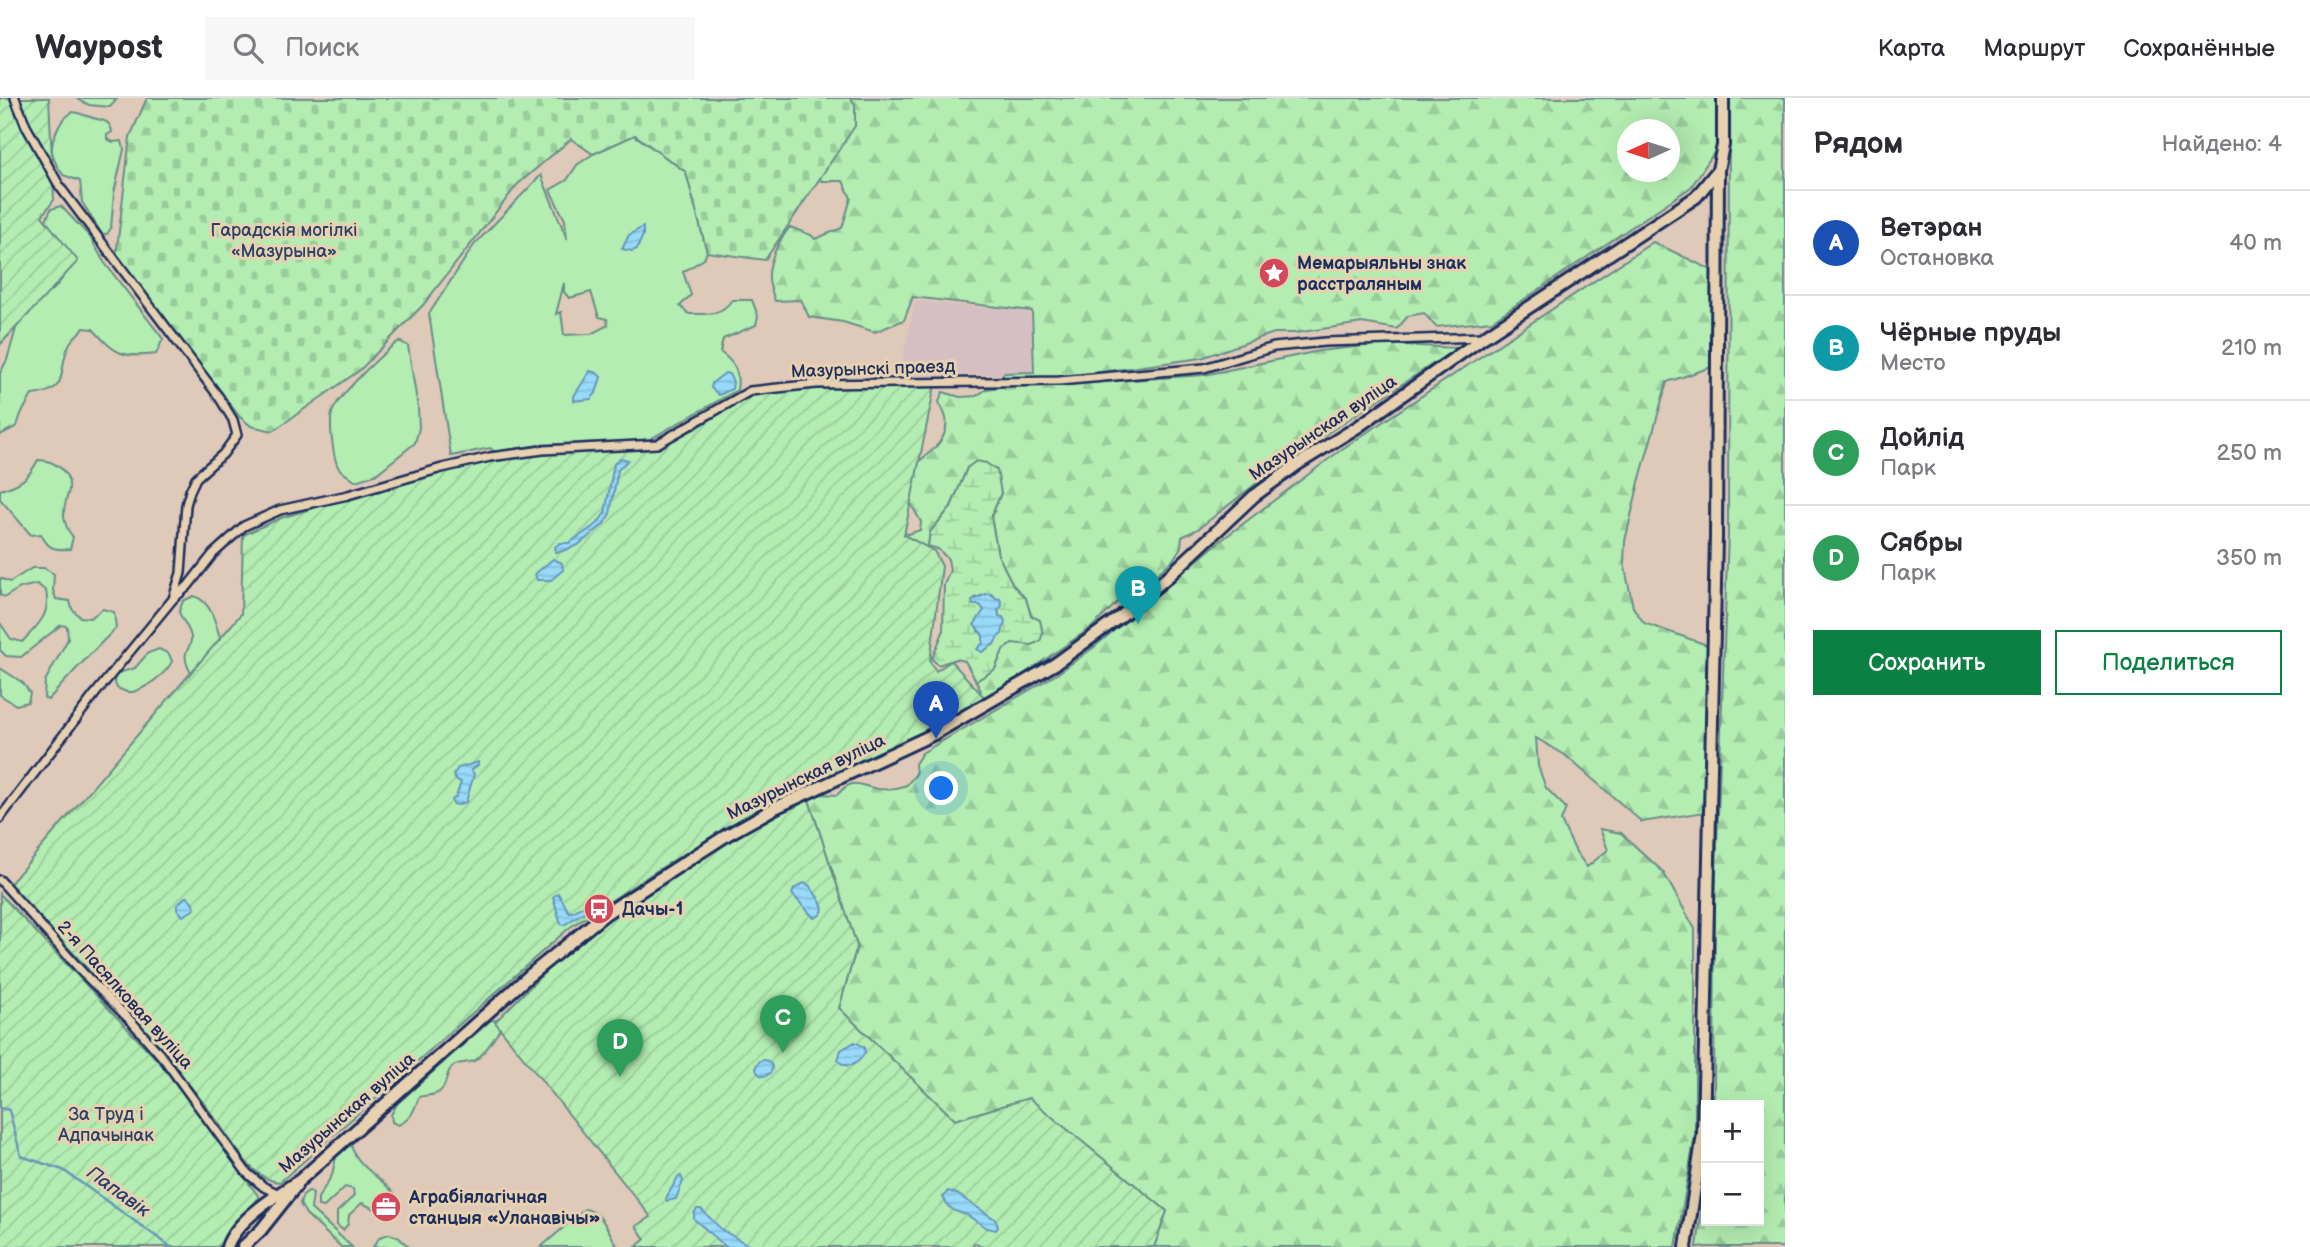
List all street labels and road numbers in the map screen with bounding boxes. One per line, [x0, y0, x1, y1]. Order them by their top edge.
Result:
street label: Мазурынскі праезд [790, 356, 956, 382]
street label: Мазурынская вуліца [1245, 371, 1401, 485]
street label: Мазурынская вуліца [724, 729, 889, 824]
street label: 2-я Пасялковая вуліца [53, 916, 197, 1074]
street label: Мазурынская вуліца [275, 1048, 419, 1178]

